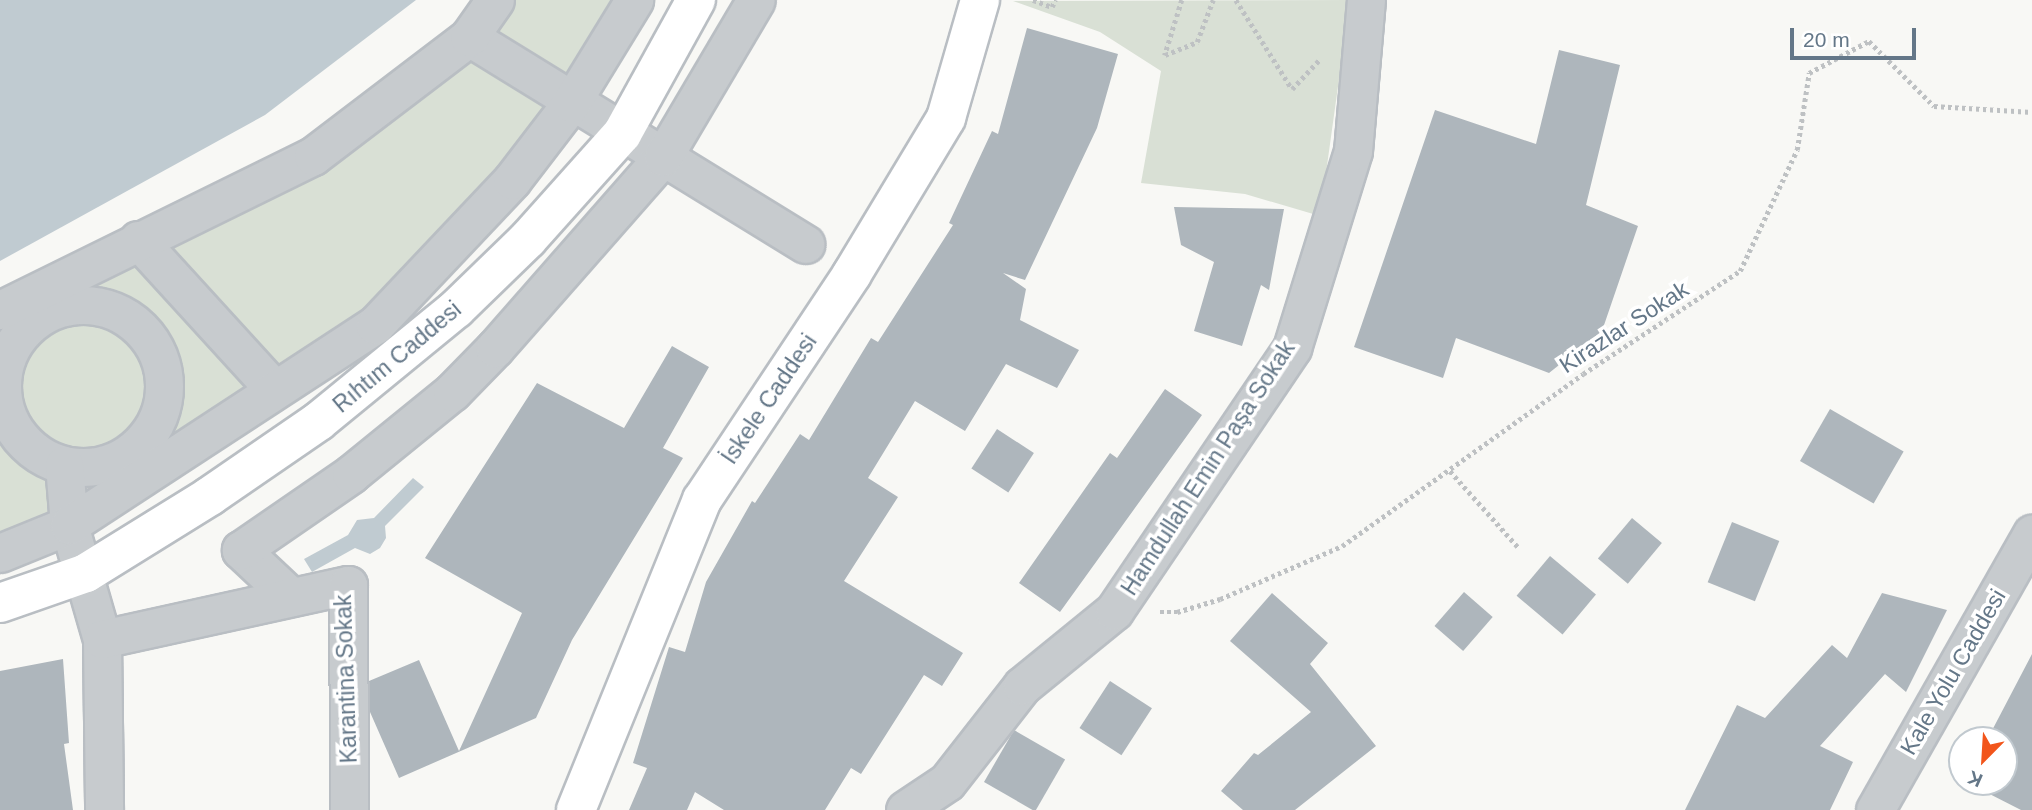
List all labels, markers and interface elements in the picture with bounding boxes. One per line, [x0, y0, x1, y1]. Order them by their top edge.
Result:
scale bar [1794, 14, 1920, 58]
text: 20 m [1803, 28, 1850, 51]
street label: Kirazlar Sokak [1554, 275, 1694, 379]
street label: Rıhtım Caddesi [327, 295, 467, 419]
street label: İskele Caddesi [715, 329, 823, 469]
street label: Hamdullah Emin Paşa Sokak [1115, 336, 1301, 600]
street label: Kale Yolu Caddesi [1894, 584, 2012, 760]
street label: Karantina Sokak [329, 594, 363, 764]
north arrow [1948, 726, 2018, 796]
text: K [1965, 766, 1986, 791]

